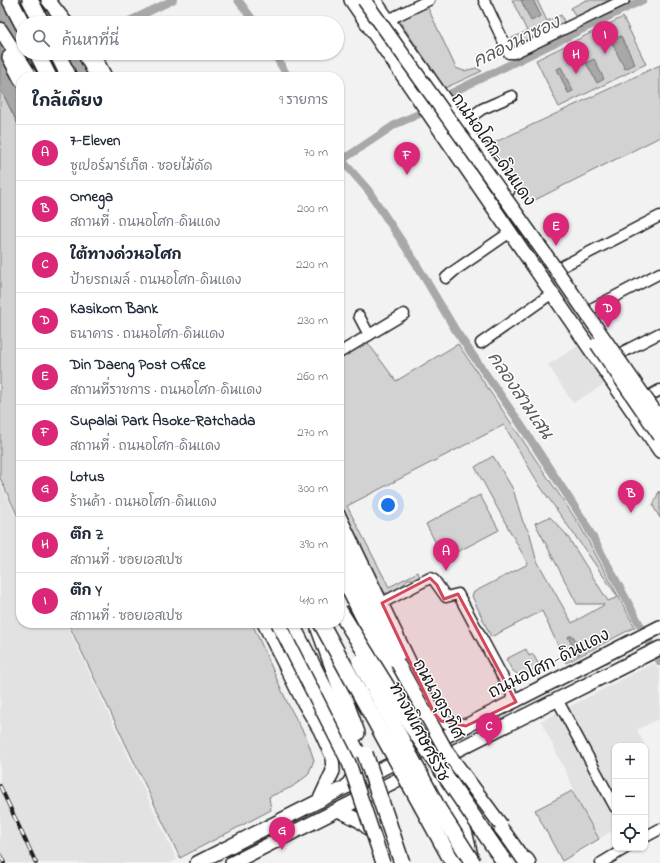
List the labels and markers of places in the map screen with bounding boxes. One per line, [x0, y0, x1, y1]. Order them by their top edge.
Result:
pin: I [592, 21, 618, 54]
pin: H [563, 41, 589, 74]
pin: F [394, 142, 420, 175]
pin: E [543, 213, 569, 246]
pin: D [595, 295, 621, 328]
pin: B [618, 480, 644, 513]
pin: A [433, 538, 459, 571]
pin: C [476, 713, 502, 746]
pin: G [269, 817, 295, 850]

